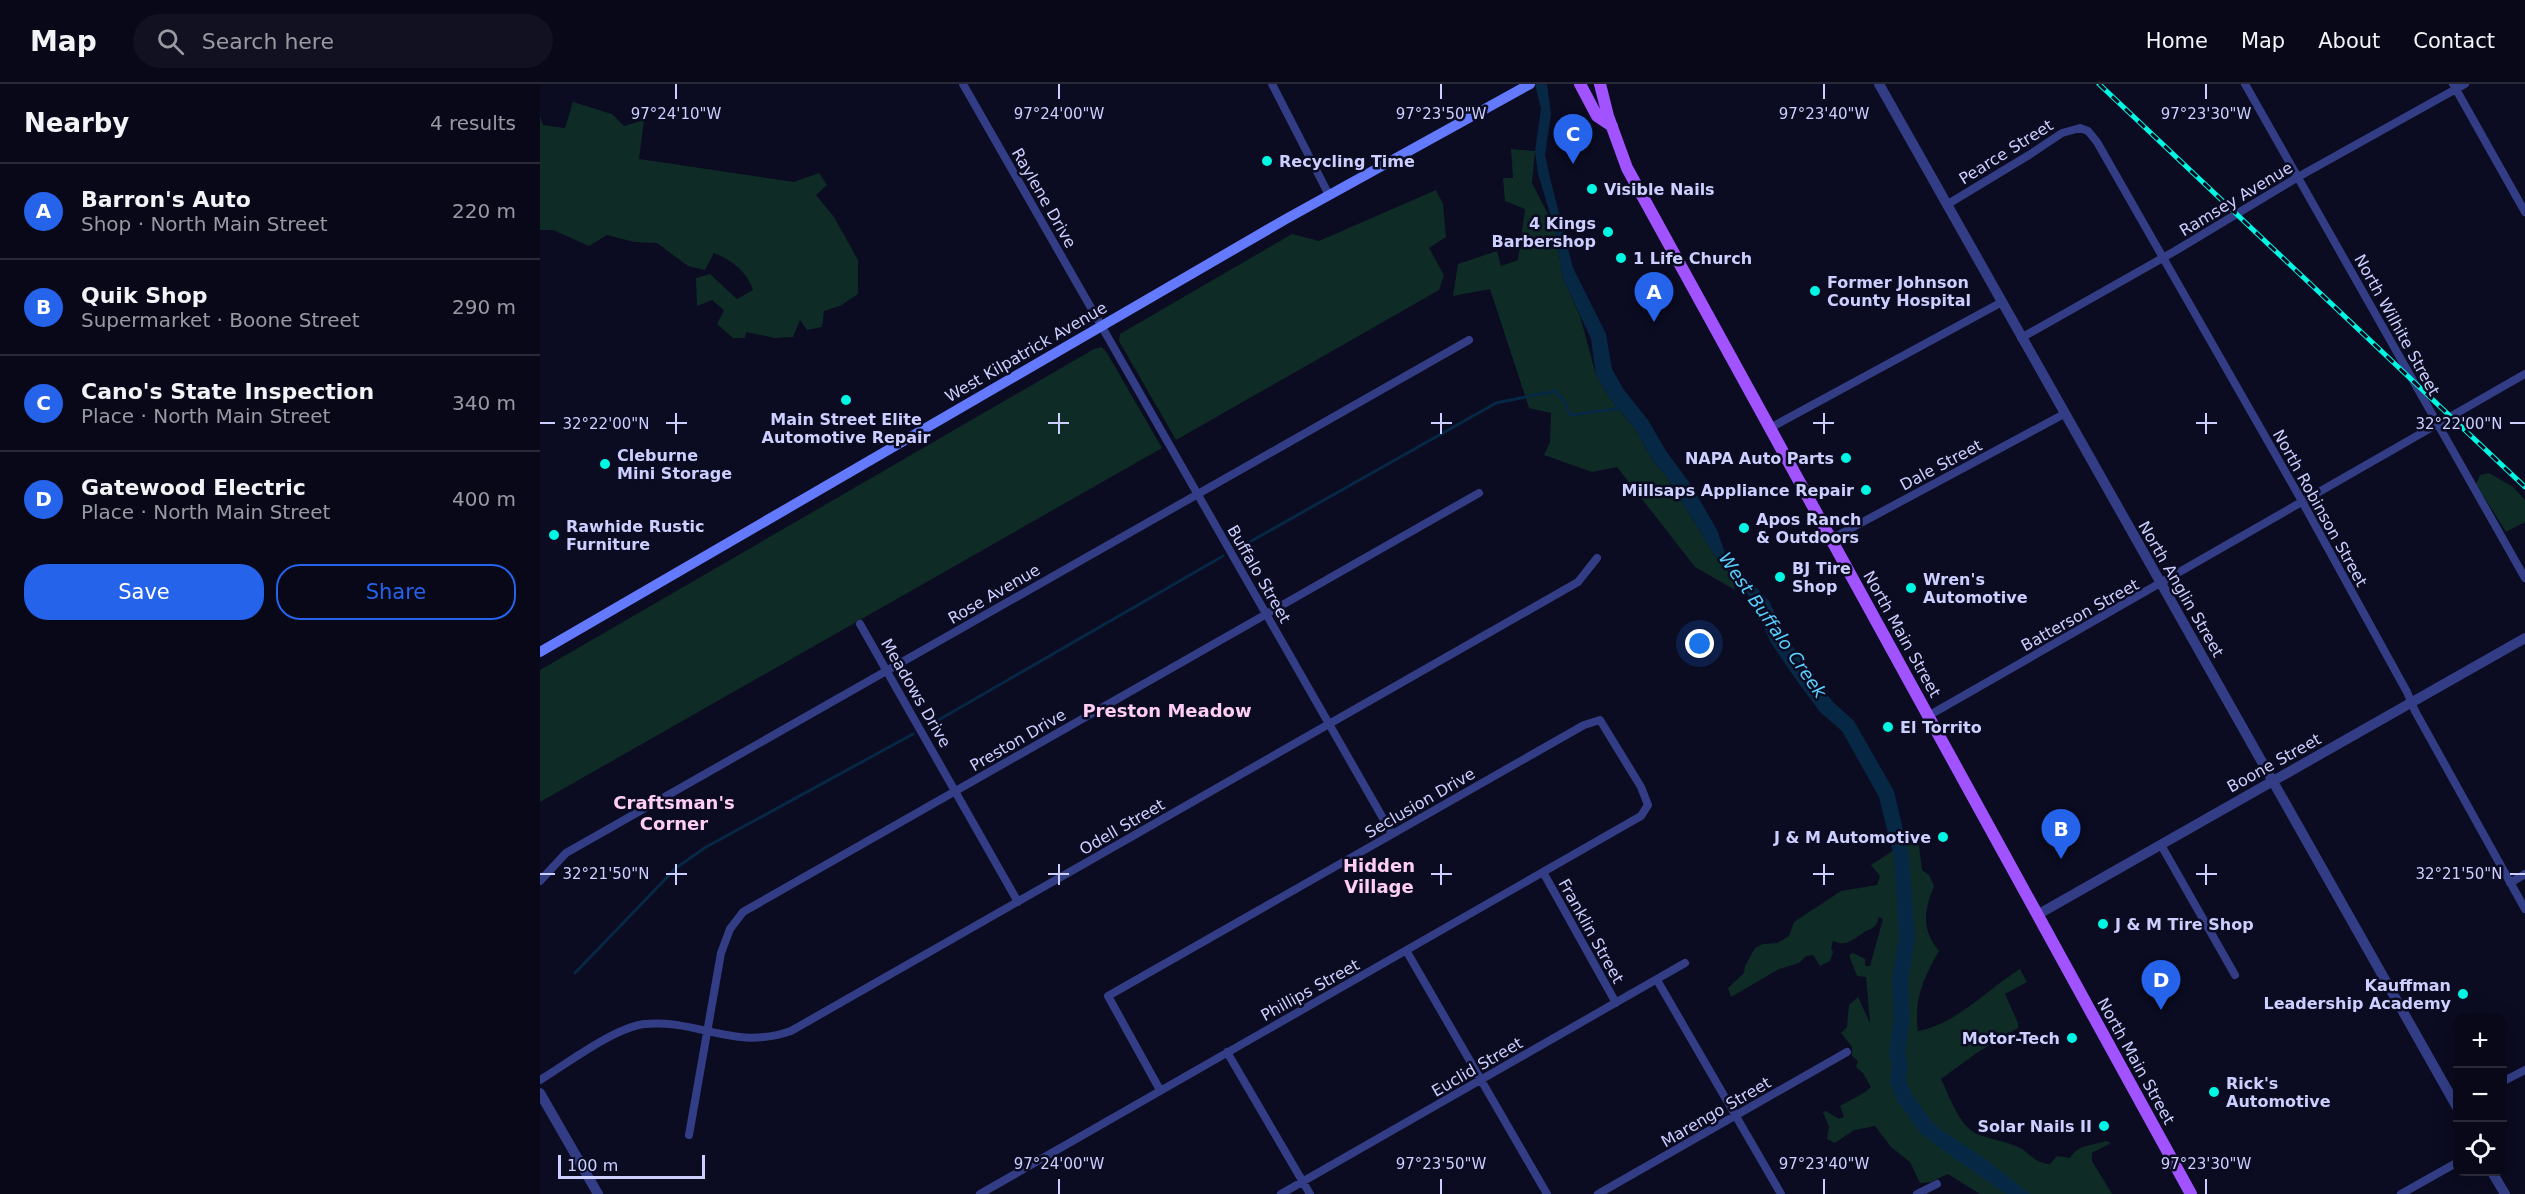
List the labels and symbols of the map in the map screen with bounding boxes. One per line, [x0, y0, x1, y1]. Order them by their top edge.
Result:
text: 97°24'10"W [631, 105, 721, 123]
text: 97°24'00"W [1014, 105, 1104, 123]
text: 97°23'50"W [1396, 105, 1486, 123]
text: 97°23'40"W [1779, 105, 1869, 123]
text: 97°23'30"W [2161, 105, 2251, 123]
pin: C [1554, 115, 1592, 164]
street label: Pearce Street [1955, 116, 2057, 188]
street label: Raylene Drive [1008, 145, 1080, 251]
place label: Recycling Time [1279, 152, 1415, 171]
marker: Recycling Time [1260, 154, 1274, 168]
street label: Ramsey Avenue [2176, 158, 2296, 240]
place label: Visible Nails [1604, 180, 1715, 199]
marker: Visible Nails [1585, 182, 1599, 196]
place label: 4 Kings Barbershop [1492, 214, 1596, 251]
marker: 4 Kings Barbershop [1601, 225, 1615, 239]
place label: 1 Life Church [1633, 249, 1752, 268]
marker: 1 Life Church [1614, 251, 1628, 265]
street label: North Wilhite Street [2350, 251, 2444, 399]
pin: A [1634, 272, 1674, 322]
place label: Former Johnson County Hospital [1827, 273, 1971, 310]
marker: Former Johnson County Hospital [1808, 284, 1822, 298]
street label: West Kilpatrick Avenue [942, 298, 1110, 406]
marker: Main Street Elite Automotive Repair [839, 393, 853, 407]
place label: Main Street Elite Automotive Repair [762, 410, 931, 447]
text: 32°22'00"N [562, 415, 650, 433]
text: 32°22'00"N [2415, 415, 2503, 433]
street label: North Robinson Street [2269, 426, 2371, 590]
street label: Dale Street [1897, 435, 1985, 495]
place label: Cleburne Mini Storage [617, 446, 732, 483]
place label: NAPA Auto Parts [1685, 449, 1834, 468]
marker: NAPA Auto Parts [1839, 451, 1853, 465]
marker: Cleburne Mini Storage [598, 457, 612, 471]
place label: Millsaps Appliance Repair [1622, 481, 1854, 500]
marker: Millsaps Appliance Repair [1859, 483, 1873, 497]
place label: Apos Ranch & Outdoors [1756, 510, 1861, 547]
place label: Rawhide Rustic Furniture [566, 517, 705, 554]
street label: North Anglin Street [2134, 518, 2228, 660]
marker: Apos Ranch & Outdoors [1737, 521, 1751, 535]
street label: Buffalo Street [1223, 522, 1295, 626]
marker: Rawhide Rustic Furniture [547, 528, 561, 542]
water label: West Buffalo Creek [1715, 548, 1832, 703]
place label: BJ Tire Shop [1792, 559, 1851, 596]
street label: Rose Avenue [945, 560, 1043, 628]
street label: North Main Street [1859, 567, 1945, 701]
marker: BJ Tire Shop [1773, 570, 1787, 584]
place label: Wren's Automotive [1923, 570, 2028, 607]
street label: Batterson Street [2018, 575, 2142, 655]
marker: Wren's Automotive [1904, 581, 1918, 595]
your location [1685, 629, 1714, 658]
street label: Meadows Drive [877, 635, 955, 751]
district label: Preston Meadow [1082, 700, 1252, 721]
street label: Preston Drive [967, 705, 1069, 775]
place label: El Torrito [1900, 718, 1982, 737]
marker: El Torrito [1881, 720, 1895, 734]
street label: Boone Street [2224, 729, 2324, 797]
street label: Seclusion Drive [1362, 764, 1478, 842]
district label: Craftsman's Corner [613, 792, 735, 834]
street label: Odell Street [1076, 795, 1168, 859]
pin: B [2042, 810, 2080, 859]
place label: J & M Automotive [1773, 828, 1931, 847]
marker: J & M Automotive [1936, 830, 1950, 844]
district label: Hidden Village [1343, 855, 1415, 897]
text: 32°21'50"N [562, 865, 650, 883]
text: 32°21'50"N [2415, 865, 2503, 883]
street label: Franklin Street [1554, 875, 1628, 987]
place label: J & M Tire Shop [2114, 915, 2254, 934]
marker: J & M Tire Shop [2096, 917, 2110, 931]
street label: Phillips Street [1257, 955, 1363, 1025]
pin: D [2142, 960, 2180, 1010]
place label: Kauffman Leadership Academy [2263, 976, 2452, 1013]
marker: Kauffman Leadership Academy [2456, 987, 2470, 1001]
street label: North Main Street [2093, 994, 2179, 1128]
place label: Motor-Tech [1962, 1029, 2060, 1048]
marker: Motor-Tech [2065, 1031, 2079, 1045]
street label: Euclid Street [1428, 1033, 1526, 1101]
street label: Marengo Street [1658, 1073, 1774, 1151]
place label: Rick's Automotive [2226, 1074, 2331, 1111]
marker: Rick's Automotive [2207, 1085, 2221, 1099]
place label: Solar Nails II [1978, 1117, 2092, 1136]
marker: Solar Nails II [2097, 1119, 2111, 1133]
scale bar [558, 1152, 705, 1180]
text: 97°24'00"W [1014, 1155, 1104, 1173]
text: 97°23'50"W [1396, 1155, 1486, 1173]
text: 97°23'40"W [1779, 1155, 1869, 1173]
text: 97°23'30"W [2161, 1155, 2251, 1173]

